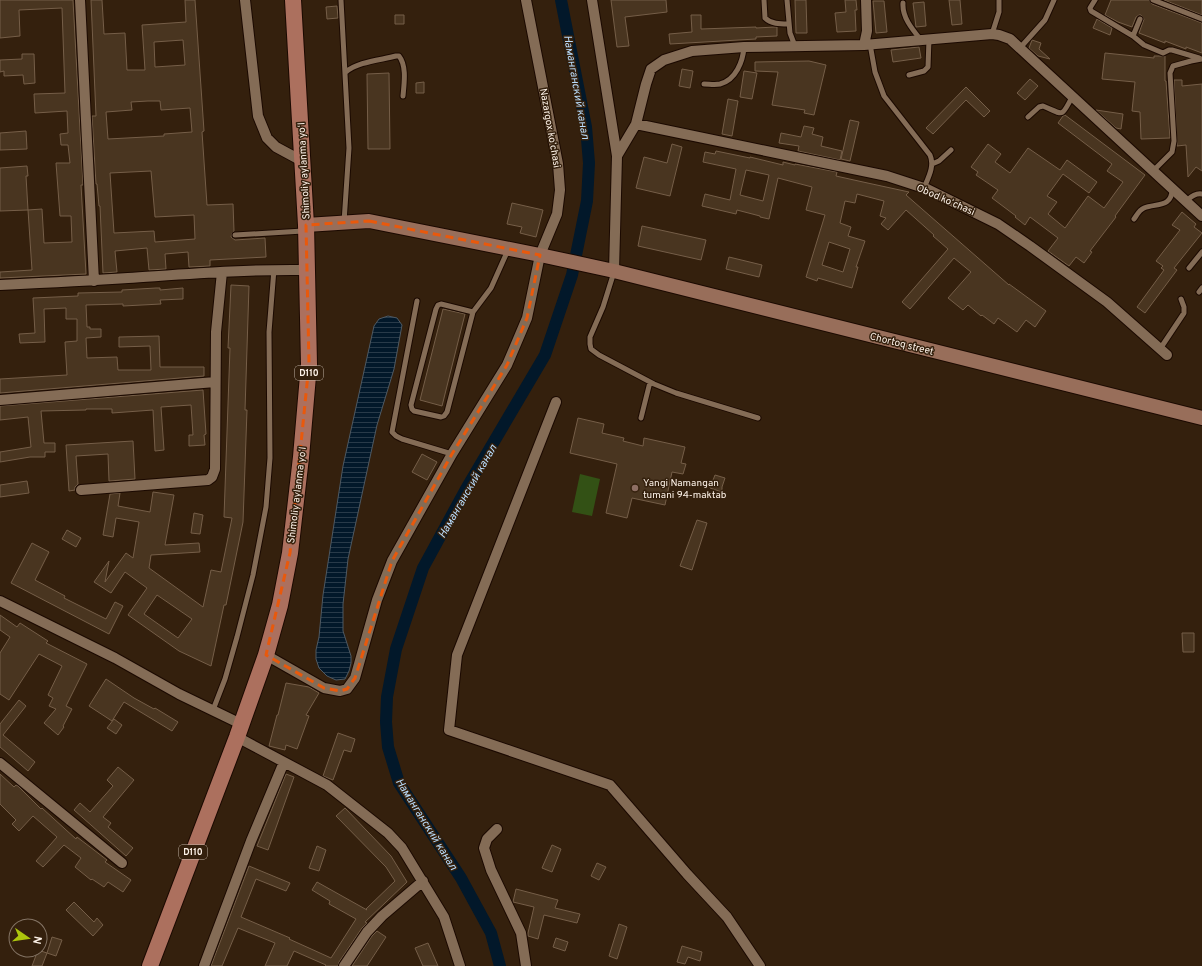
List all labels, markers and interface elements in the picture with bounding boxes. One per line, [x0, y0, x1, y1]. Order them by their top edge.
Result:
water label: Наманганский канал [560, 34, 592, 141]
street label: Nazargox koʻchasi [536, 87, 563, 169]
street label: Shimoliy aylanma yoʻl [295, 122, 314, 220]
street label: Obod koʻchasi [914, 182, 977, 219]
street label: Chortoq street [868, 330, 935, 359]
road number: D110 [295, 366, 323, 380]
water label: Наманганский канал [435, 442, 501, 541]
street label: Shimoliy aylanma yoʻl [285, 446, 310, 544]
place label: Yangi Namangan tumani 94-maktab [643, 477, 727, 502]
marker: Yangi Namangan tumani 94-maktab [630, 483, 640, 493]
water label: Наманганский канал [392, 776, 460, 874]
road number: D110 [179, 845, 207, 859]
north arrow [8, 918, 48, 958]
text: N [29, 935, 44, 945]

